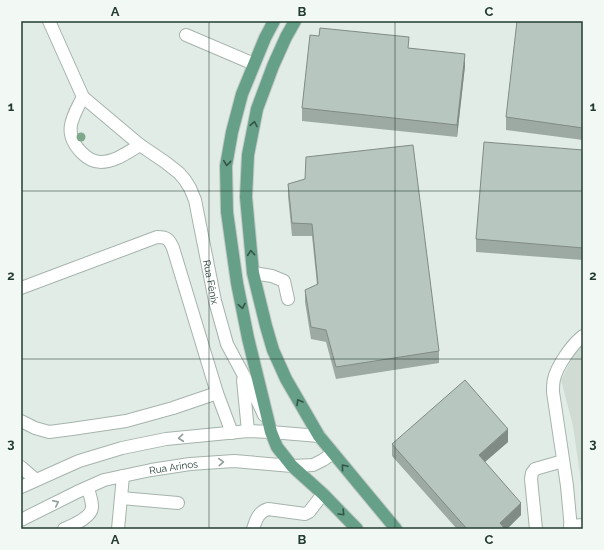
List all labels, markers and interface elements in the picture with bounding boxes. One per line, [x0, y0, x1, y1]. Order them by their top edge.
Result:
text: A [111, 4, 120, 19]
text: B [298, 4, 307, 19]
text: C [485, 4, 494, 19]
text: 1 [8, 99, 15, 114]
text: 1 [590, 99, 597, 114]
one-way arrow [249, 121, 258, 127]
one-way arrow [223, 160, 232, 167]
one-way arrow [247, 250, 256, 256]
street label: Rua Fênix [201, 259, 221, 306]
text: 2 [7, 268, 15, 283]
text: 2 [589, 268, 597, 283]
one-way arrow [237, 303, 246, 309]
one-way arrow [297, 399, 304, 406]
one-way arrow [178, 433, 184, 442]
text: 3 [7, 436, 15, 451]
text: 3 [589, 436, 597, 451]
street label: Rua Arinos [148, 458, 198, 476]
one-way arrow [218, 458, 225, 467]
one-way arrow [342, 464, 349, 471]
one-way arrow [52, 500, 59, 508]
one-way arrow [337, 508, 344, 516]
text: A [111, 532, 120, 547]
text: B [298, 532, 307, 547]
text: C [485, 532, 494, 547]

